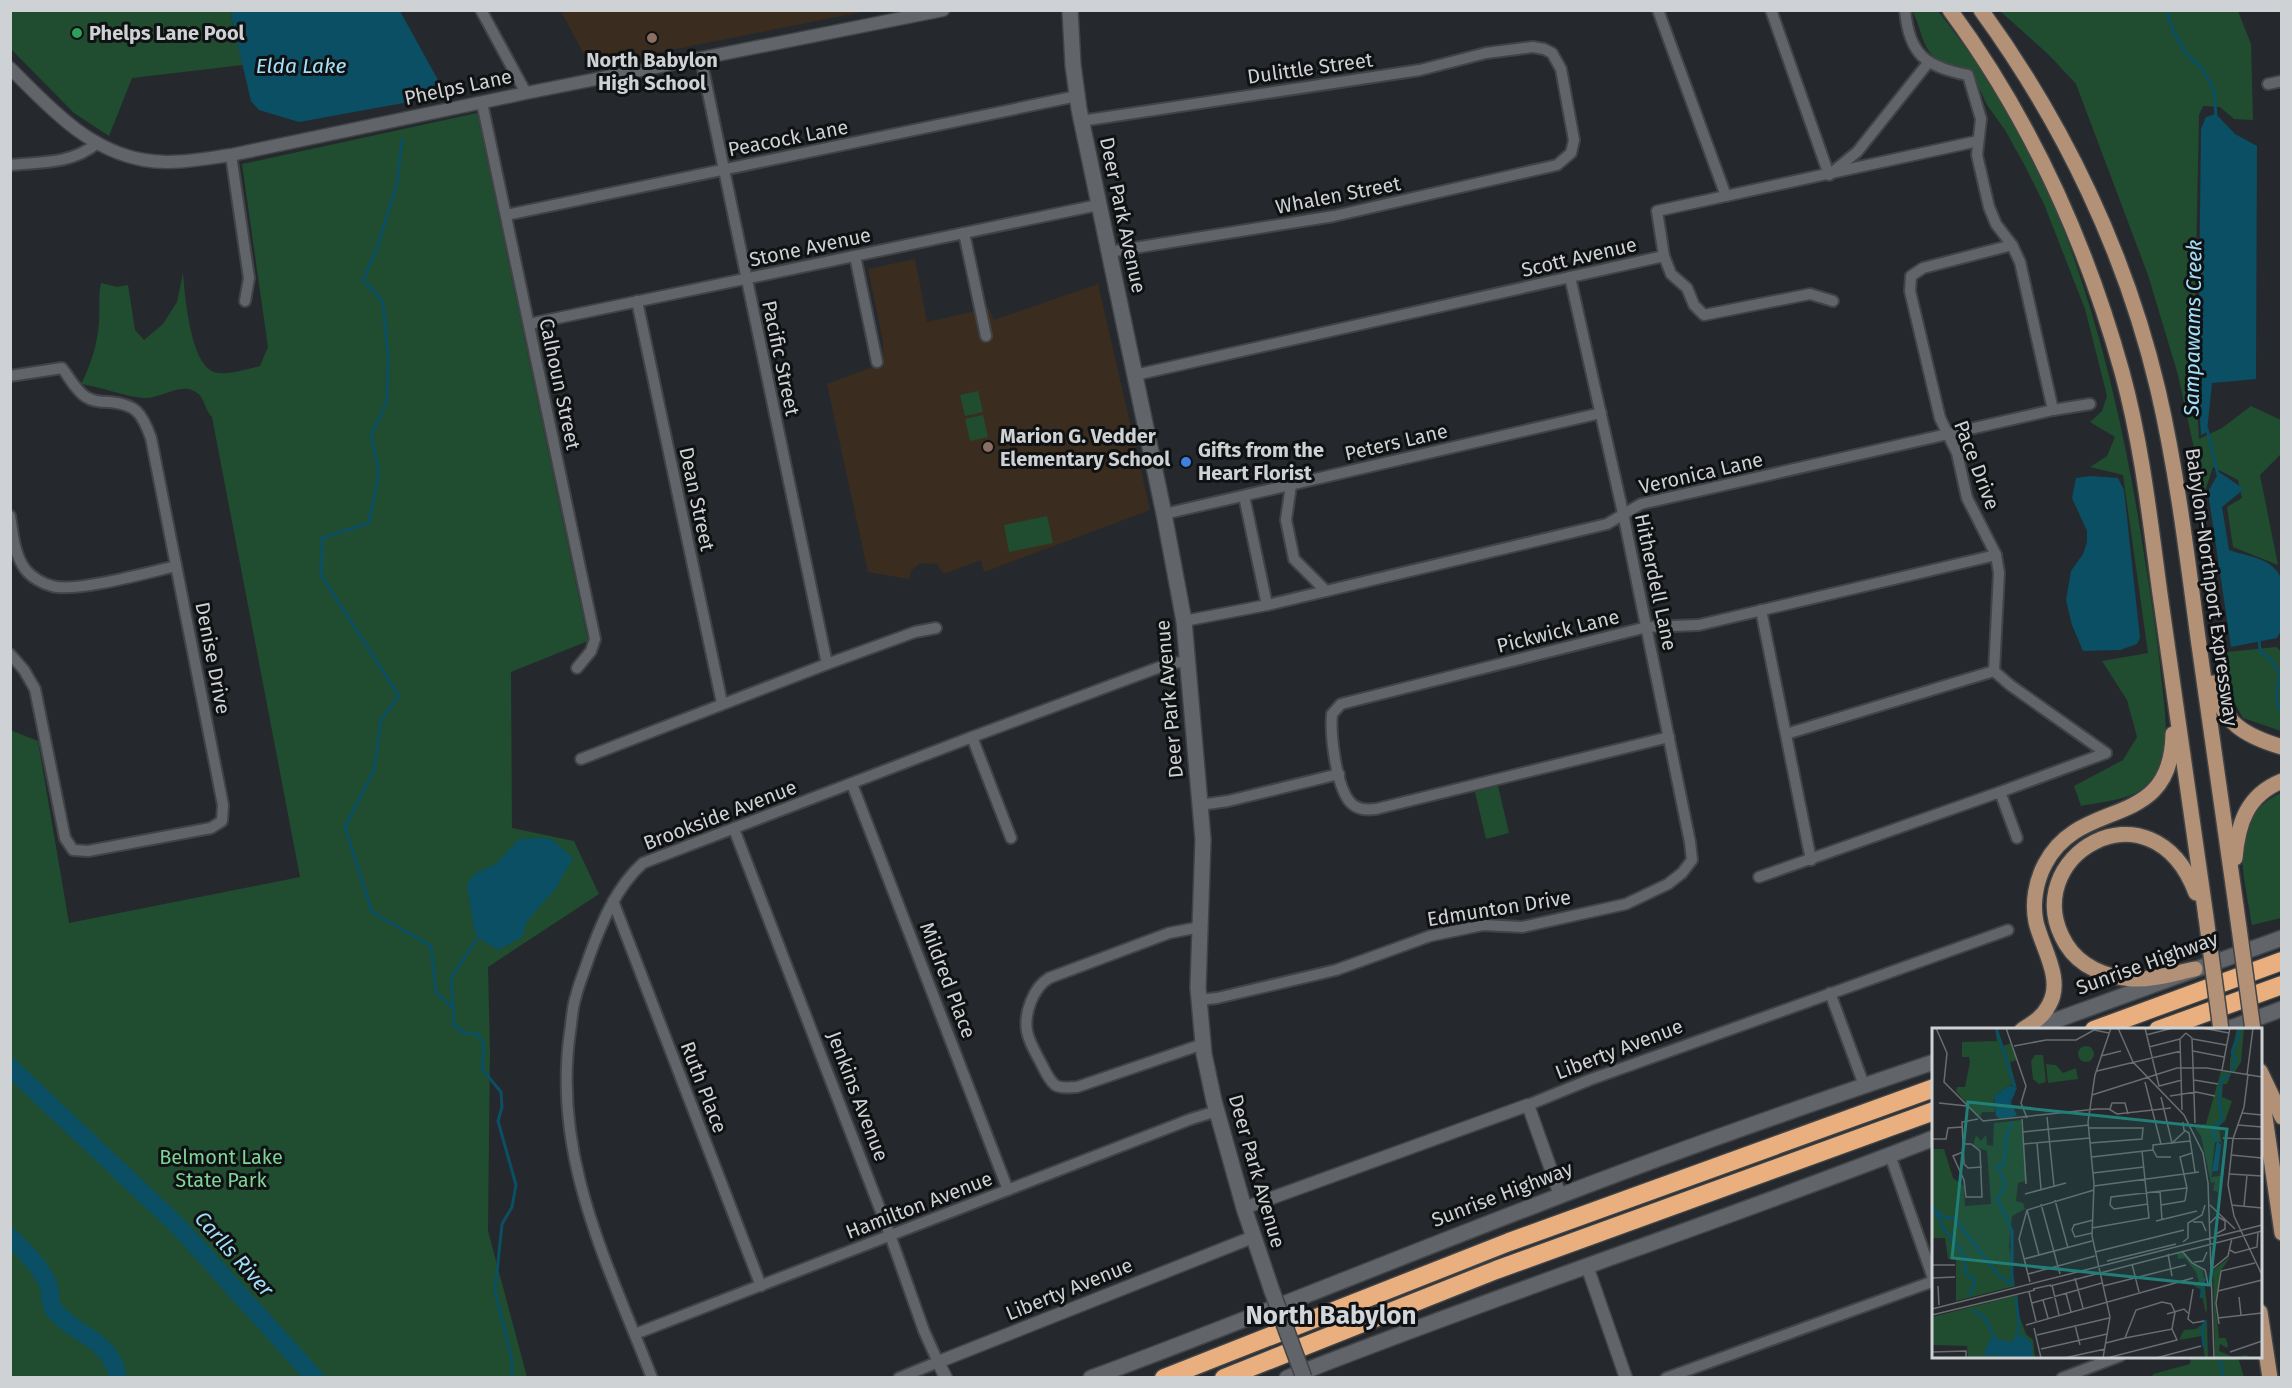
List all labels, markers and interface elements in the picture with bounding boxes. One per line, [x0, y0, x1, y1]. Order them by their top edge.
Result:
place label: Phelps Lane Pool [89, 21, 245, 45]
marker: Phelps Lane Pool [70, 26, 84, 40]
marker: North Babylon High School [645, 31, 659, 45]
street label: Dulittle Street [1246, 47, 1375, 89]
place label: North Babylon High School [586, 48, 718, 95]
water label: Elda Lake [256, 53, 346, 79]
street label: Phelps Lane [402, 64, 514, 110]
street label: Peacock Lane [726, 115, 850, 161]
street label: Deer Park Avenue [1095, 135, 1151, 295]
street label: Whalen Street [1273, 171, 1403, 219]
street label: Stone Avenue [747, 222, 873, 272]
street label: Scott Avenue [1519, 232, 1639, 282]
water label: Sampawams Creek [2178, 239, 2208, 418]
street label: Pacific Street [757, 298, 805, 419]
street label: Calhoun Street [534, 316, 586, 453]
street label: Pace Drive [1949, 417, 2005, 513]
street label: Peters Lane [1342, 418, 1450, 466]
place label: Marion G. Vedder Elementary School [1000, 424, 1170, 471]
place label: Gifts from the Heart Florist [1198, 438, 1324, 485]
marker: Marion G. Vedder Elementary School [981, 440, 995, 454]
street label: Dean Street [674, 445, 720, 554]
street label: Babylon-Northport Expressway [2181, 446, 2243, 728]
street label: Veronica Lane [1637, 447, 1765, 499]
marker: Gifts from the Heart Florist [1179, 455, 1193, 469]
street label: Hitherdell Lane [1630, 511, 1682, 653]
street label: Denise Drive [190, 600, 236, 716]
street label: Pickwick Lane [1494, 604, 1622, 658]
street label: Deer Park Avenue [1150, 619, 1188, 779]
street label: Brookside Avenue [640, 775, 800, 855]
street label: Edmunton Drive [1425, 885, 1573, 931]
street label: Mildred Place [915, 919, 981, 1041]
street label: Sunrise Highway [2073, 926, 2221, 1000]
street label: Liberty Avenue [1552, 1014, 1686, 1084]
street label: Jenkins Avenue [822, 1028, 894, 1164]
inset map [1932, 1028, 2262, 1358]
street label: Ruth Place [676, 1038, 732, 1136]
street label: Deer Park Avenue [1224, 1091, 1290, 1251]
park label: Belmont Lake State Park [159, 1145, 283, 1192]
street label: Sunrise Highway [1428, 1156, 1576, 1232]
street label: Hamilton Avenue [842, 1166, 996, 1244]
water label: Carlls River [189, 1206, 280, 1303]
street label: Liberty Avenue [1002, 1253, 1136, 1325]
district label: North Babylon [1246, 1300, 1416, 1331]

